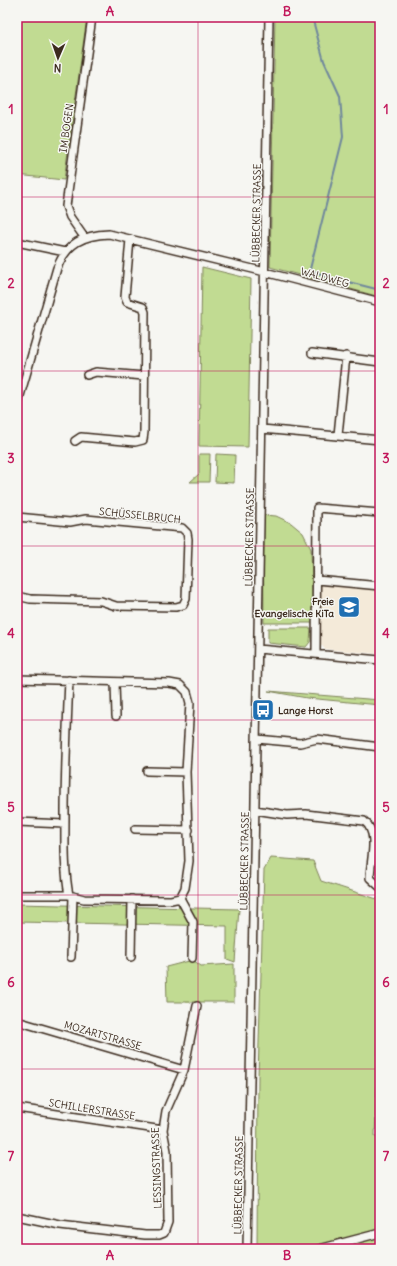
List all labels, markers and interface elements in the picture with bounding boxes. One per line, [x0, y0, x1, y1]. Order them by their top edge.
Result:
text: A [106, 3, 115, 20]
text: B [283, 3, 292, 20]
north arrow [38, 38, 78, 78]
text: N [54, 61, 62, 75]
text: 1 [8, 101, 14, 118]
text: 1 [383, 101, 389, 118]
street label: IM BOGEN [57, 103, 76, 153]
street label: LÜBBECKER STRASSE [249, 163, 264, 262]
street label: WALDWEG [299, 265, 351, 290]
text: 2 [7, 275, 15, 292]
text: 2 [382, 275, 390, 292]
text: 3 [7, 450, 15, 467]
text: 3 [382, 450, 390, 467]
street label: LÜBBECKER STRASSE [242, 487, 257, 586]
street label: SCHÜSSELBRUCH [99, 505, 181, 526]
school or university icon: Freie Evangelische KiTa [336, 594, 362, 620]
place label: Freie Evangelische KiTa [255, 595, 335, 620]
text: 4 [7, 625, 15, 642]
text: 4 [382, 625, 390, 642]
bus stop icon: Lange Horst [250, 697, 276, 723]
place label: Lange Horst [278, 704, 334, 717]
text: 5 [7, 799, 15, 816]
text: 5 [382, 799, 390, 816]
street label: LÜBBECKER STRASSE [237, 811, 252, 910]
text: 6 [7, 974, 15, 991]
text: 6 [382, 974, 390, 991]
street label: MOZARTSTRASSE [63, 1018, 143, 1053]
street label: SCHILLERSTRASSE [48, 1096, 136, 1123]
street label: LESSINGSTRASSE [149, 1127, 164, 1209]
street label: LÜBBECKER STRASSE [231, 1135, 246, 1234]
text: 7 [8, 1148, 15, 1165]
text: 7 [383, 1148, 390, 1165]
text: A [106, 1247, 115, 1264]
text: B [283, 1247, 292, 1264]

